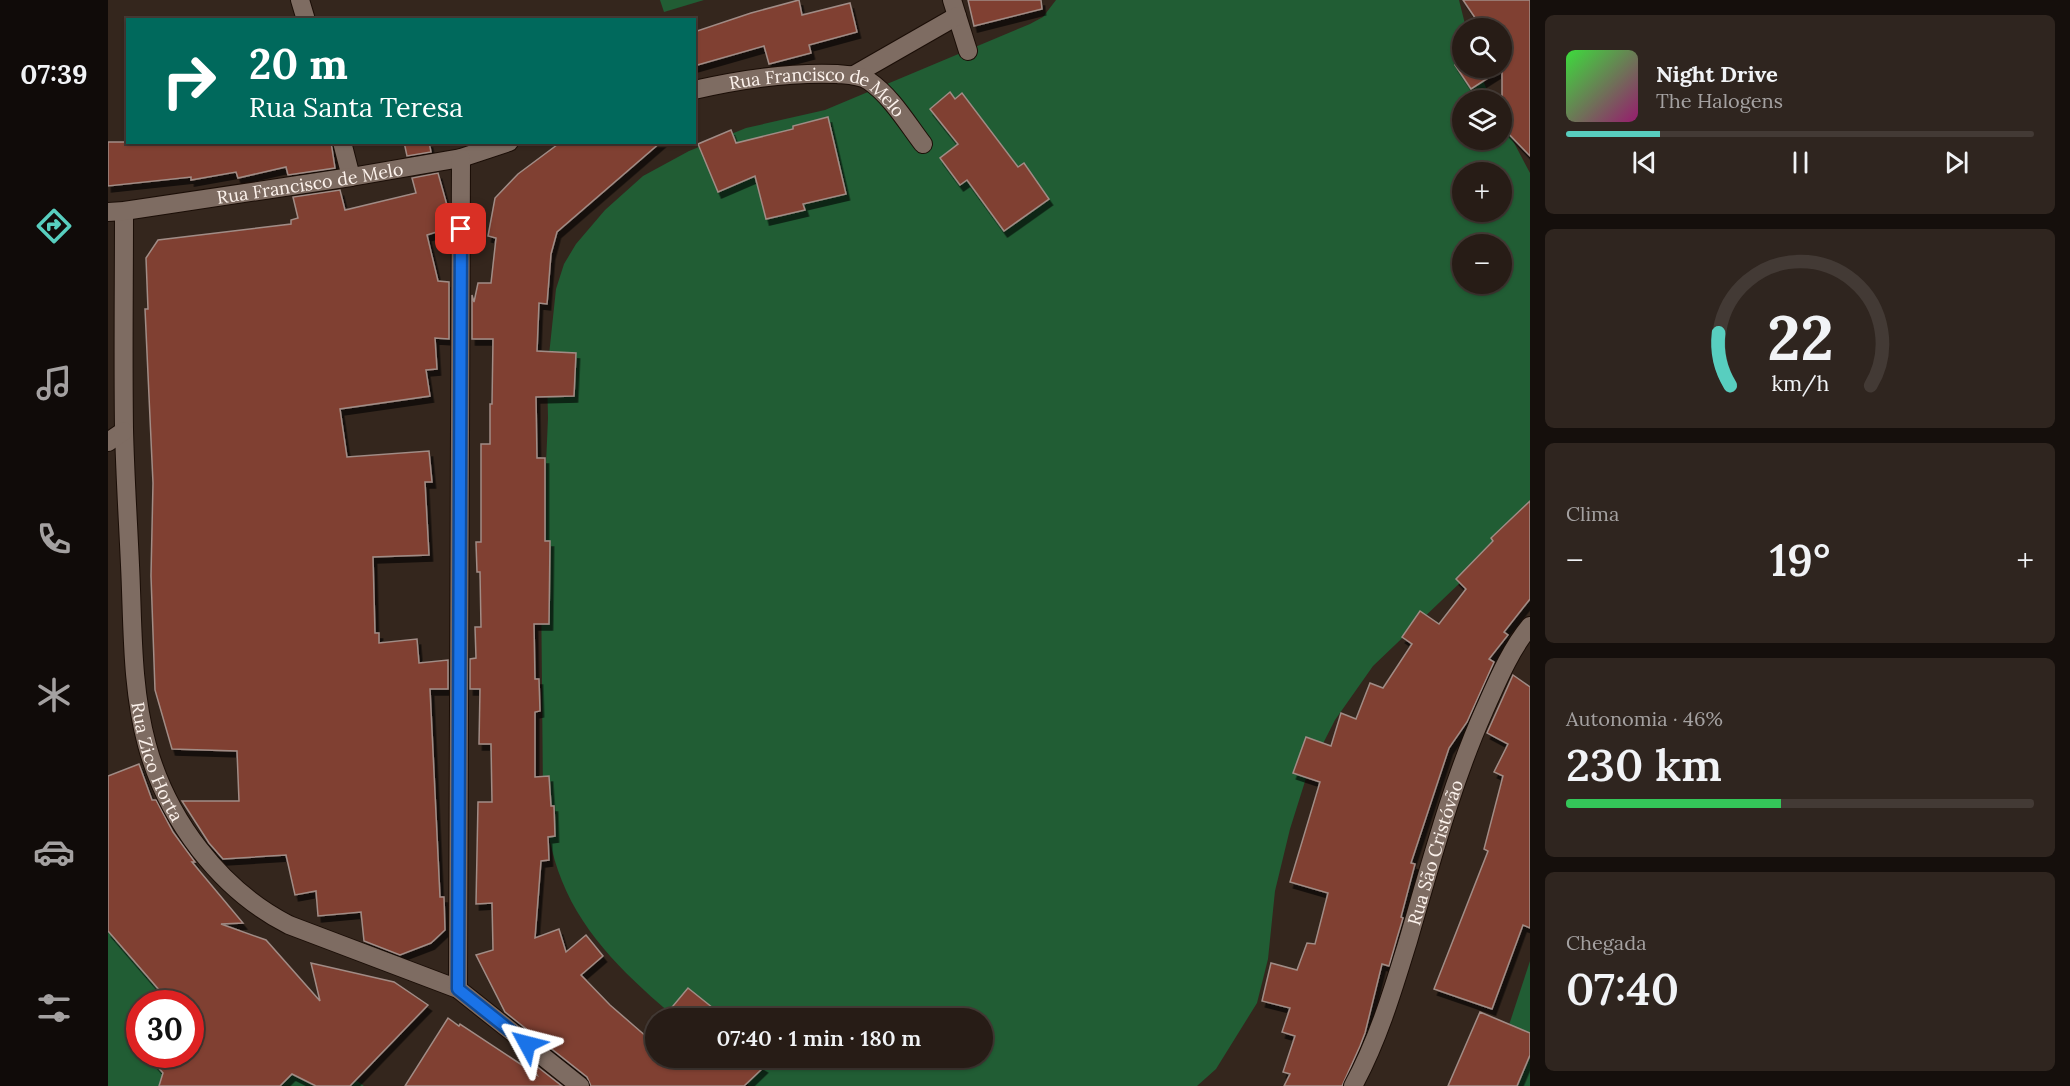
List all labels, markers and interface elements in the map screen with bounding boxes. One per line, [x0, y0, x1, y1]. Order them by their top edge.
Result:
map controls [1452, 18, 1512, 294]
button: search [1452, 18, 1512, 78]
text: 20 m [249, 37, 348, 91]
icon: right [150, 42, 228, 120]
text: 07:39 [20, 57, 88, 91]
text: Night Drive [1656, 60, 1778, 88]
street label: Rua Francisco de Melo [727, 62, 911, 121]
text: The Halogens [1656, 88, 1783, 113]
text: Rua Santa Teresa [249, 90, 463, 124]
button: layers [1452, 90, 1512, 150]
icon: previous [1628, 146, 1661, 179]
icon: pause [1784, 146, 1817, 179]
icon: next [1940, 146, 1973, 179]
street label: Rua Francisco de Melo [215, 157, 405, 208]
button: + [1452, 162, 1512, 222]
pin [435, 203, 486, 254]
icon: directions [33, 205, 75, 247]
icon: arrive [444, 212, 477, 245]
button: − [1452, 234, 1512, 294]
text: 22 [1767, 297, 1833, 377]
icon: music [33, 362, 75, 404]
text: km/h [1771, 369, 1829, 397]
text: Clima [1566, 501, 1619, 526]
icon: phone [33, 518, 75, 560]
text: 19° [1769, 531, 1831, 588]
text: − [1566, 539, 1584, 581]
text: + [2017, 539, 2034, 581]
icon: climate [33, 674, 75, 716]
street label: Rua Zico Horta [127, 700, 189, 825]
text: Autonomia · 46% [1566, 706, 1723, 731]
text: 230 km [1566, 736, 1722, 793]
street label: Rua São Cristóvão [1402, 776, 1468, 928]
icon: car [33, 831, 75, 873]
text: Chegada [1566, 930, 1646, 955]
text: 07:40 [1566, 960, 1679, 1017]
icon: filters [33, 987, 75, 1029]
speed limit sign: 30 [126, 990, 204, 1068]
position arrow [495, 1012, 559, 1076]
text: 07:40 · 1 min · 180 m [717, 1024, 921, 1052]

